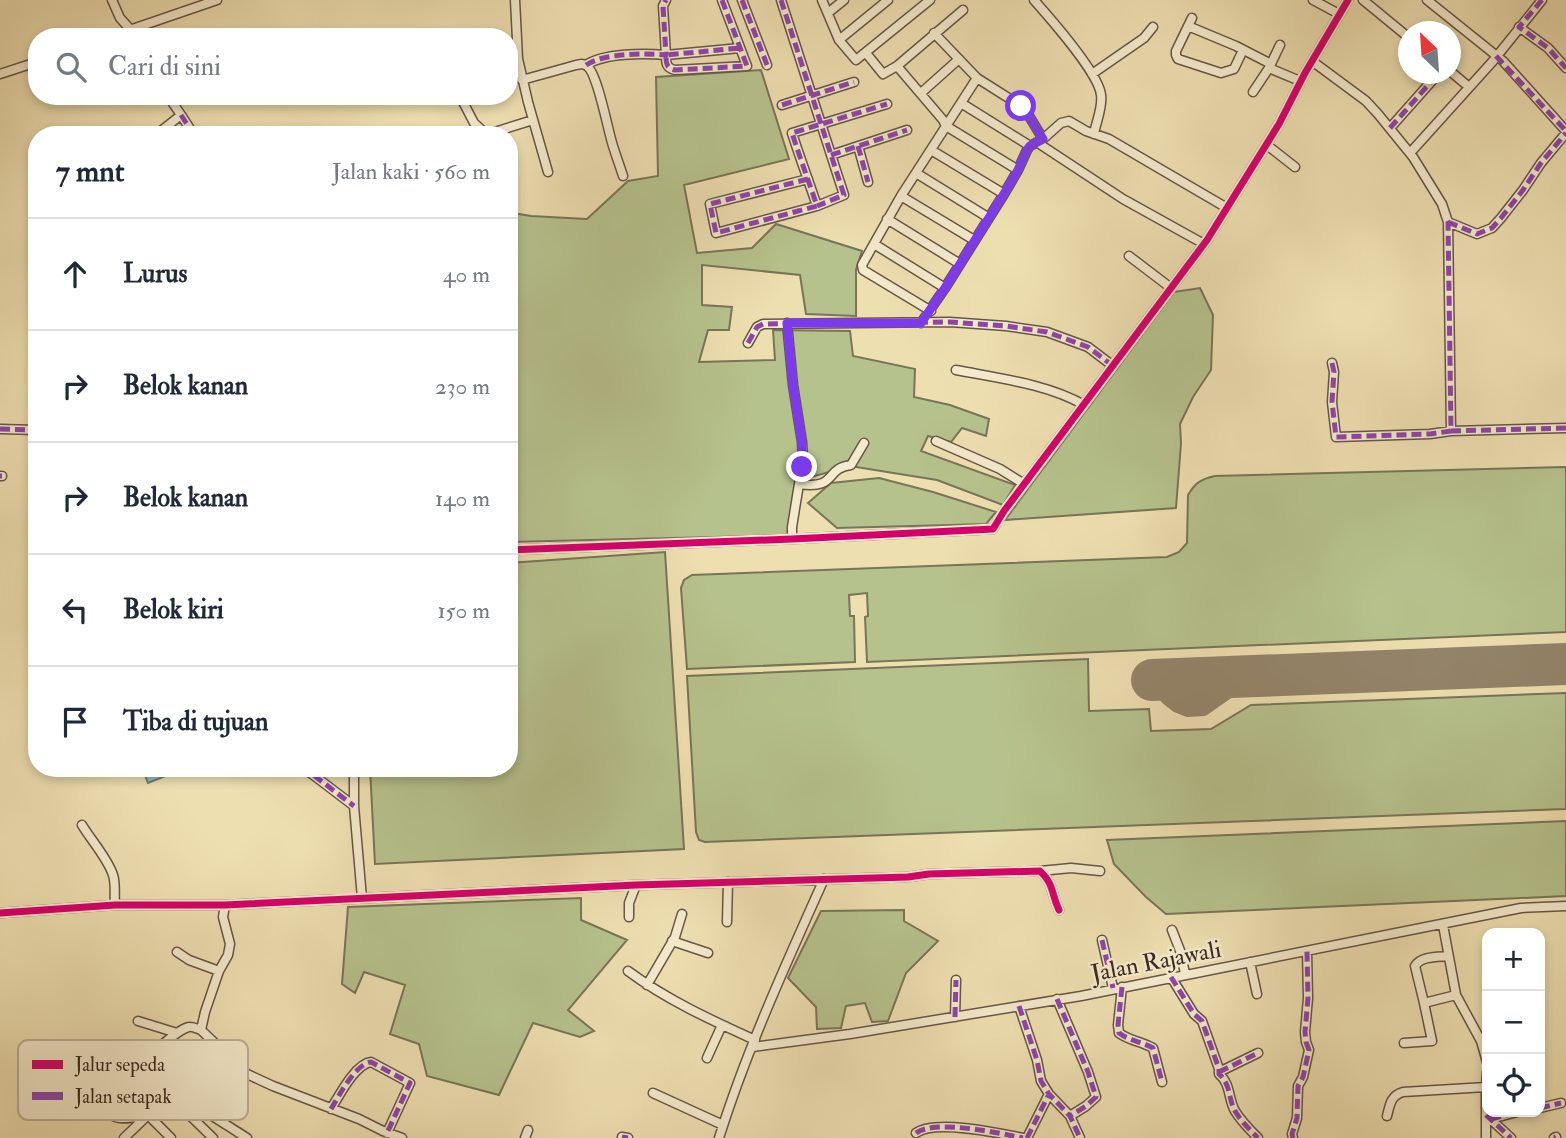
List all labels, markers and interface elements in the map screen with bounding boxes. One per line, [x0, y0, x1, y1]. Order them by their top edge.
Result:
north arrow [1398, 21, 1461, 84]
search box [28, 28, 518, 105]
icon: search [52, 48, 90, 86]
text: Cari di sini [108, 51, 221, 83]
route start [1005, 90, 1036, 121]
text: 7 mnt [56, 153, 124, 190]
text: Jalan kaki · 560 m [332, 157, 490, 186]
icon: ahead [56, 255, 94, 293]
text: Lurus [123, 258, 187, 290]
text: 40 m [443, 260, 490, 289]
icon: right [56, 367, 94, 405]
text: Belok kanan [123, 370, 248, 402]
text: 230 m [435, 372, 490, 401]
route end [786, 451, 817, 482]
icon: right [56, 479, 94, 517]
text: Belok kanan [123, 482, 248, 514]
text: 140 m [435, 484, 490, 513]
icon: left [56, 591, 94, 629]
text: Belok kiri [123, 594, 224, 626]
text: 150 m [437, 596, 490, 625]
icon: arrive [56, 703, 94, 741]
text: Tiba di tujuan [123, 706, 268, 738]
map controls [1482, 928, 1545, 1117]
button: + [1482, 928, 1545, 991]
street label: Jalan Rajawali [1087, 934, 1224, 989]
button: − [1482, 991, 1545, 1054]
legend [18, 1040, 248, 1120]
text: Jalur sepeda [74, 1053, 165, 1078]
button: locate [1482, 1054, 1545, 1117]
text: Jalan setapak [74, 1085, 172, 1110]

